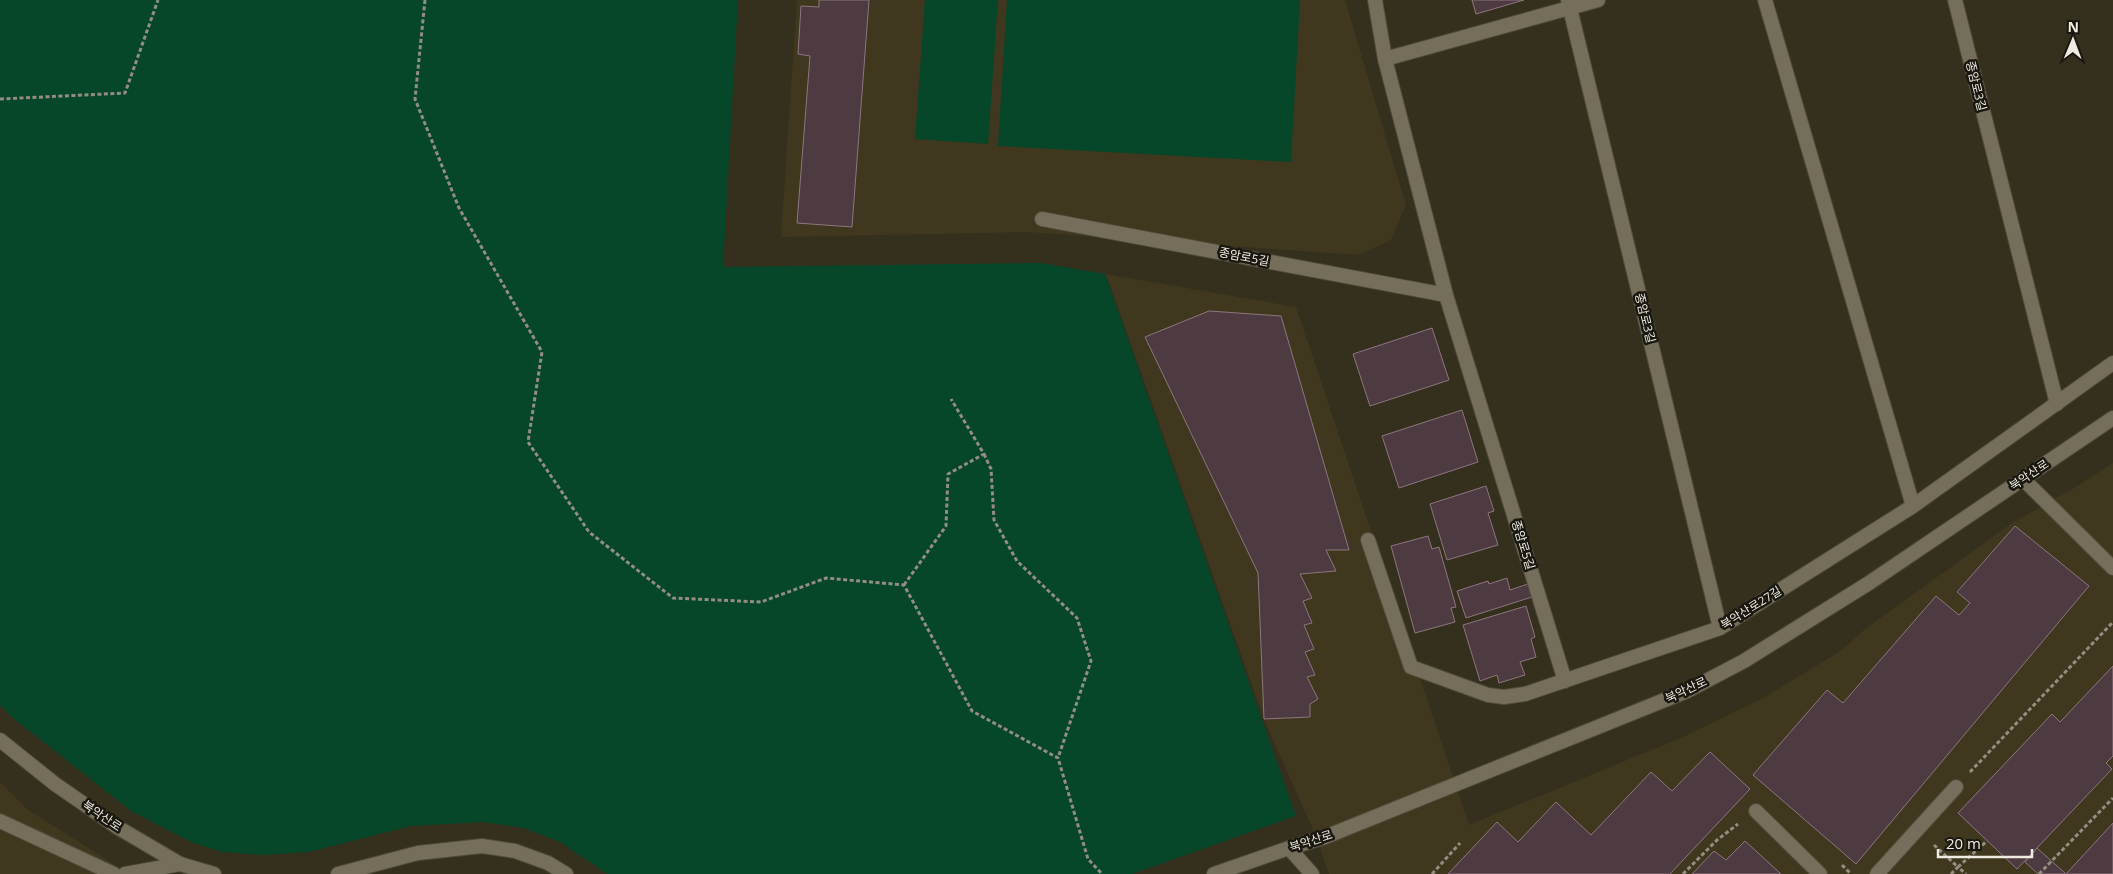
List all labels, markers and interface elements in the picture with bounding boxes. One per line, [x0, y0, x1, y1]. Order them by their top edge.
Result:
north arrow [2048, 15, 2098, 65]
text: N [2067, 17, 2079, 36]
street label: 종암로3길 [1962, 59, 1991, 113]
street label: 종암로5길 [1217, 243, 1271, 270]
street label: 종암로3길 [1631, 291, 1660, 345]
street label: 북악산로 [2006, 455, 2052, 494]
street label: 종암로5길 [1508, 518, 1539, 572]
street label: 북악산로27길 [1717, 582, 1784, 633]
street label: 북악산로 [1662, 673, 1709, 707]
street label: 북악산로 [79, 796, 125, 835]
street label: 북악산로 [1287, 826, 1334, 855]
scale bar [1938, 826, 2032, 858]
text: 20 m [1946, 833, 1981, 853]

